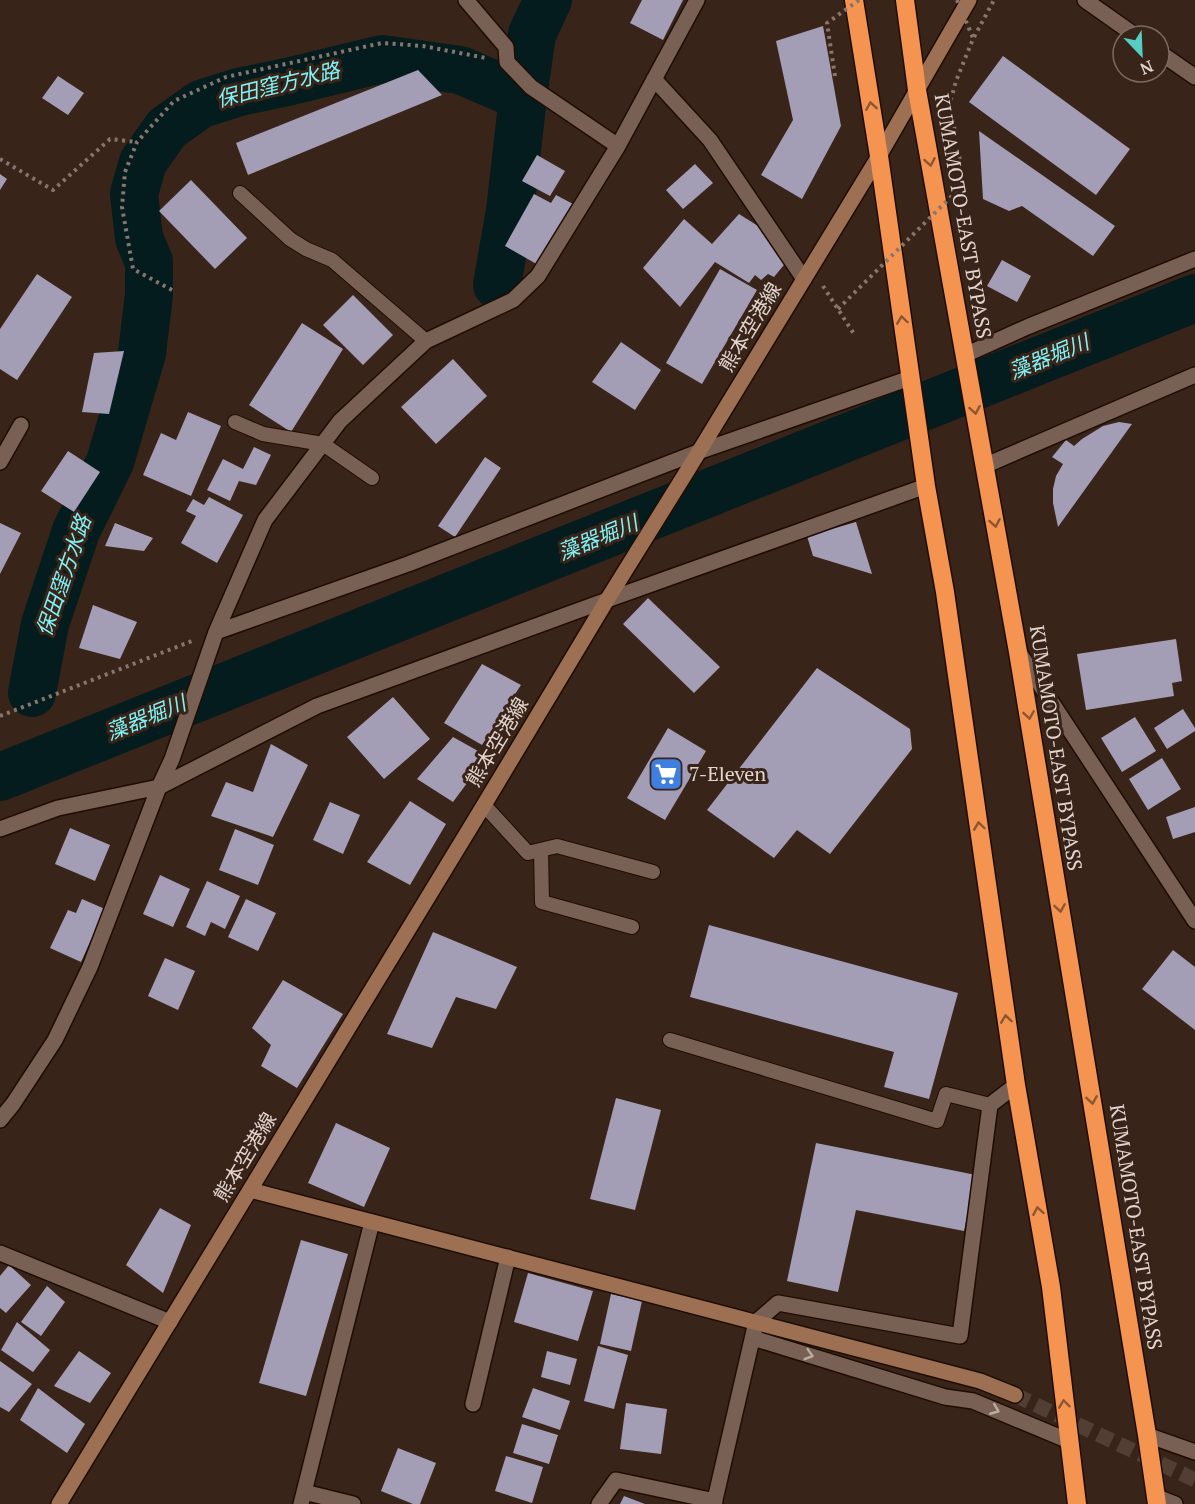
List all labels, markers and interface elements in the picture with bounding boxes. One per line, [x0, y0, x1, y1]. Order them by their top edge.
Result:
north arrow [1111, 24, 1171, 84]
water label: 保田窪方水路 [213, 55, 344, 113]
text: N [1137, 55, 1157, 80]
street label: KUMAMOTO-EAST BYPASS [929, 91, 998, 340]
one-way arrow [865, 102, 878, 112]
one-way arrow [923, 156, 936, 166]
street label: 熊本空港線 [712, 277, 787, 377]
one-way arrow [897, 315, 909, 325]
water label: 藻器堀川 [1004, 327, 1095, 385]
one-way arrow [968, 405, 981, 415]
water label: 藻器堀川 [553, 508, 644, 566]
water label: 保田窪方水路 [29, 510, 97, 640]
one-way arrow [988, 518, 1001, 528]
street label: KUMAMOTO-EAST BYPASS [1024, 623, 1089, 873]
water label: 藻器堀川 [101, 688, 192, 746]
street label: 熊本空港線 [459, 692, 534, 792]
one-way arrow [1022, 711, 1034, 720]
supermarket icon: 7-Eleven [648, 756, 684, 792]
place label: 7-Eleven [689, 760, 766, 787]
one-way arrow [973, 821, 985, 830]
one-way arrow [1053, 902, 1066, 912]
one-way arrow [1001, 1014, 1013, 1023]
one-way arrow [1085, 1095, 1098, 1105]
street label: KUMAMOTO-EAST BYPASS [1104, 1102, 1169, 1352]
street label: 熊本空港線 [207, 1107, 282, 1207]
one-way arrow [1032, 1207, 1044, 1216]
one-way arrow [803, 1348, 814, 1360]
one-way arrow [1059, 1400, 1071, 1409]
one-way arrow [989, 1403, 1000, 1415]

